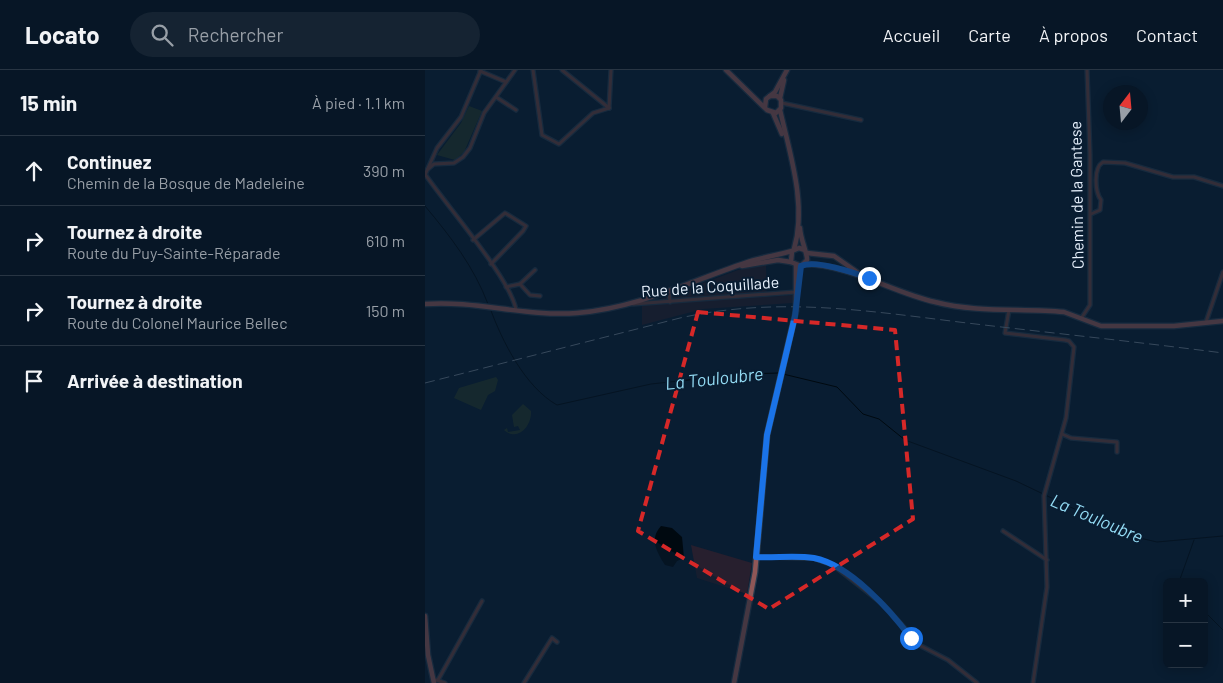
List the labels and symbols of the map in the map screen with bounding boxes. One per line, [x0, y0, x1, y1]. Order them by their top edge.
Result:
north arrow [1103, 85, 1148, 130]
street label: Chemin de la Gantese [1065, 121, 1087, 269]
route end [858, 267, 881, 290]
street label: Rue de la Coquillade [640, 272, 780, 300]
water label: La Touloubre [664, 362, 764, 394]
water label: La Touloubre [1047, 489, 1147, 547]
route start [900, 627, 923, 650]

